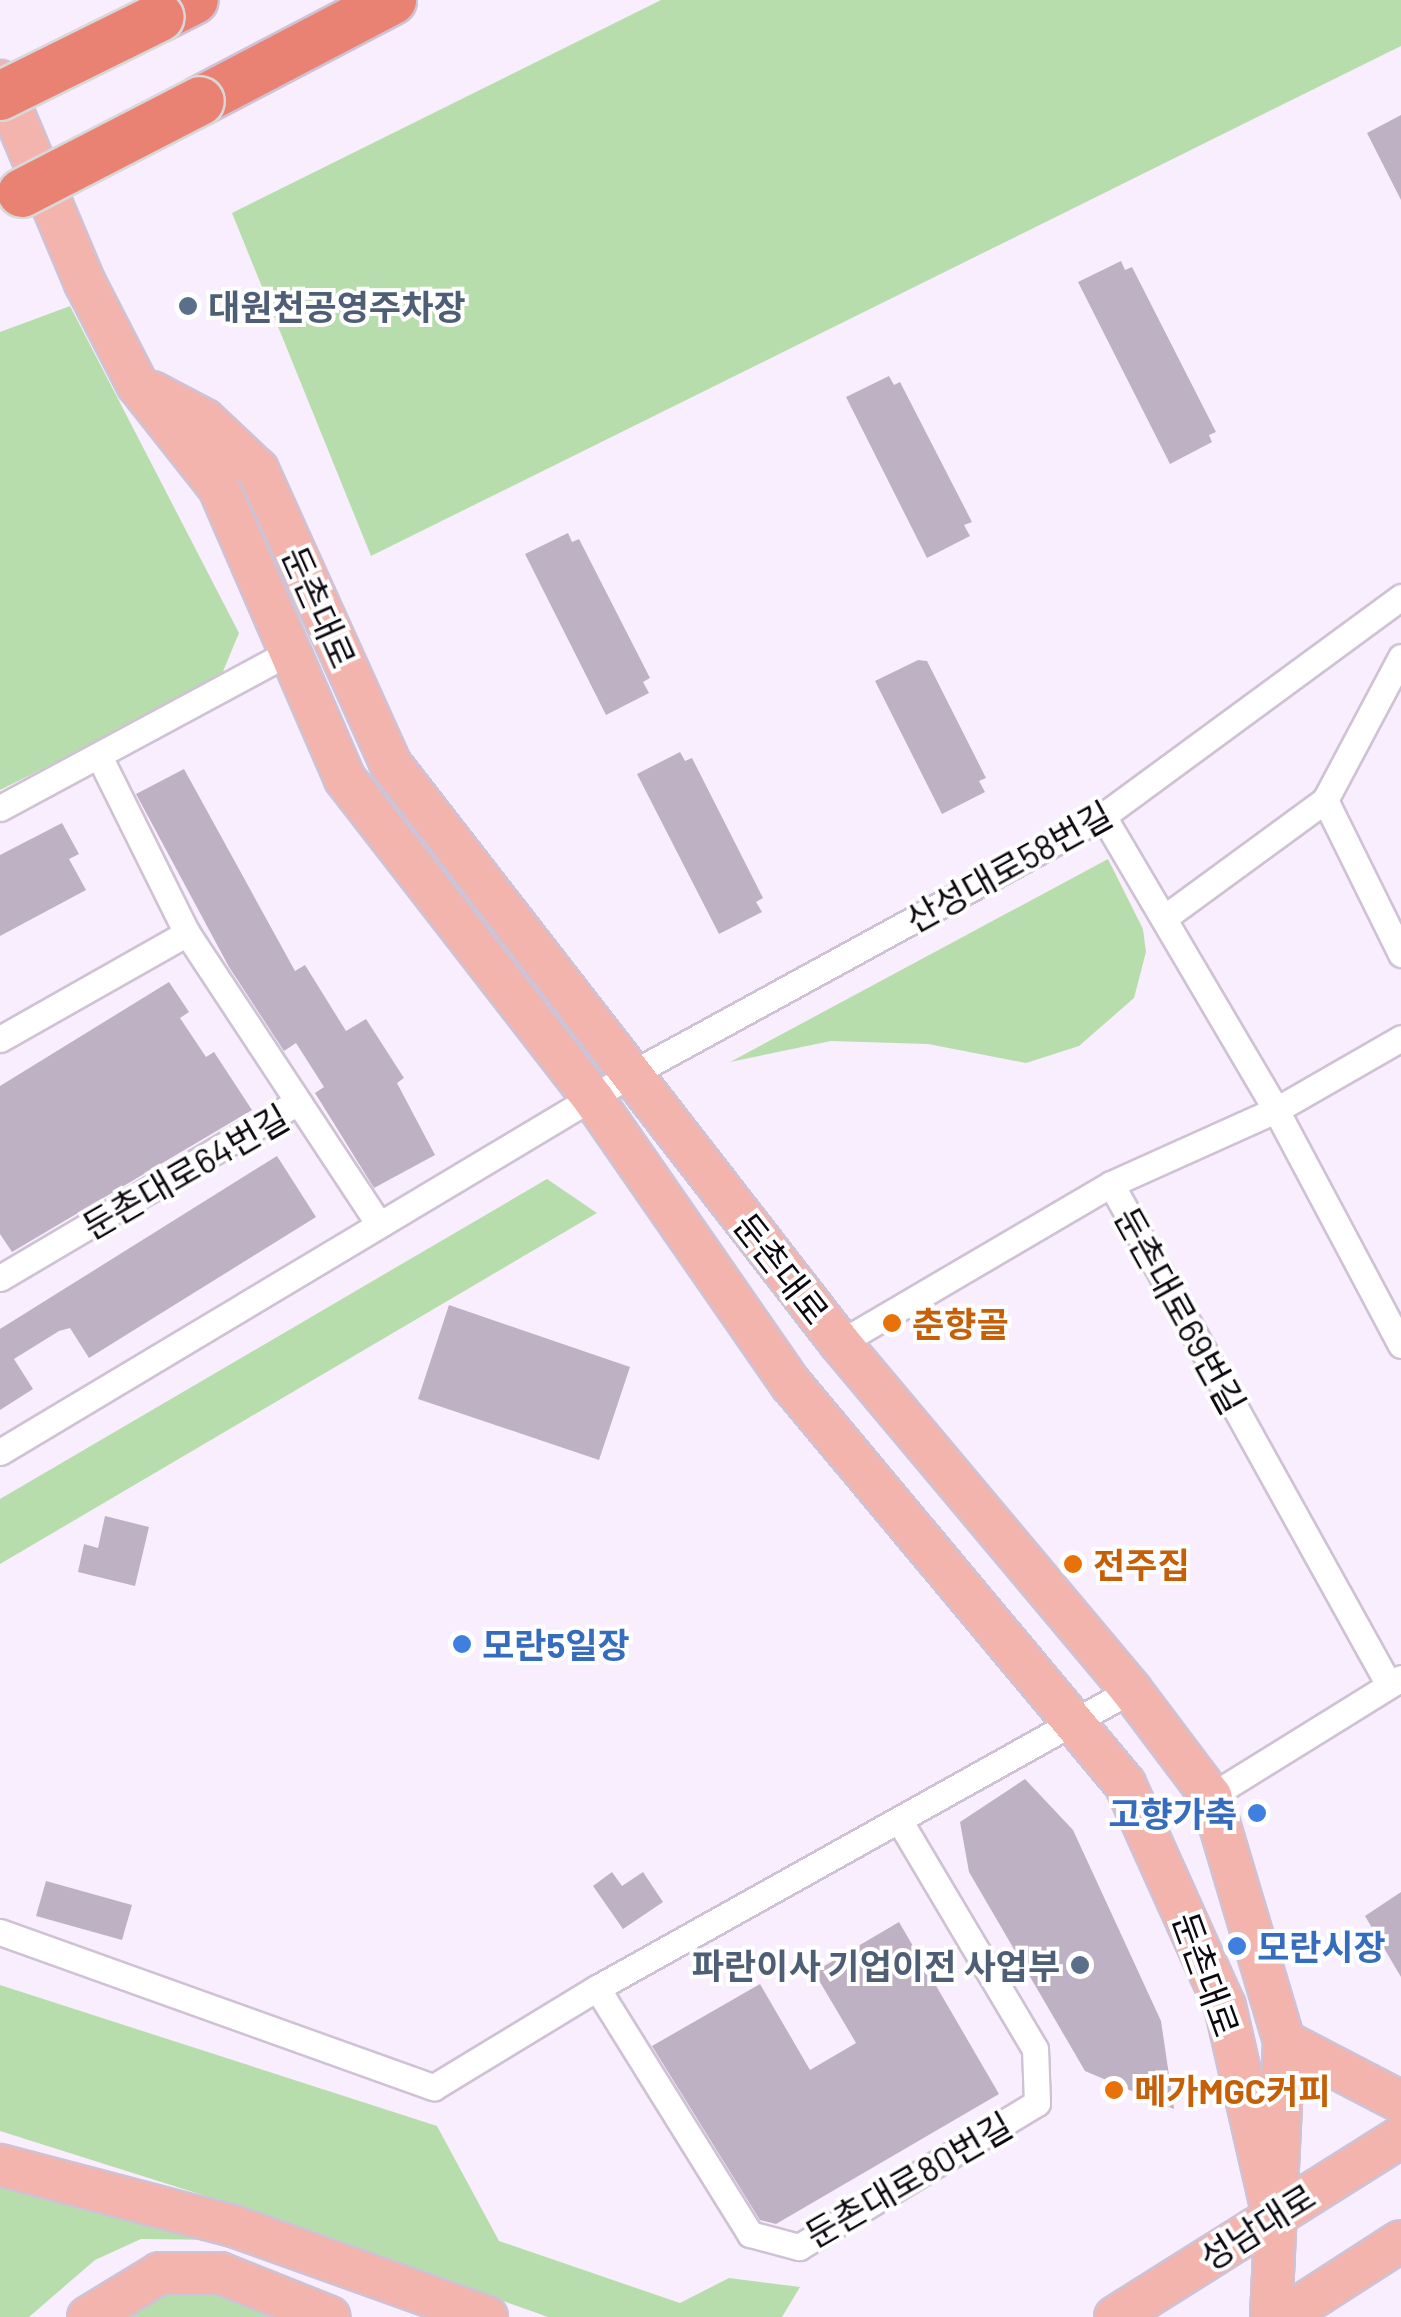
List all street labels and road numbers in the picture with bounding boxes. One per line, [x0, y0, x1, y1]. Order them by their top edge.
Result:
street label: 둔촌대로 [275, 540, 365, 674]
street label: 산성대로58번길 [897, 792, 1119, 940]
street label: 둔촌대로64번길 [75, 1095, 295, 1247]
street label: 둔촌대로69번길 [1107, 1199, 1255, 1421]
street label: 둔촌대로 [726, 1204, 838, 1332]
street label: 둔촌대로 [1165, 1906, 1249, 2042]
street label: 둔촌대로80번길 [797, 2103, 1019, 2255]
street label: 성남대로 [1191, 2174, 1323, 2278]

